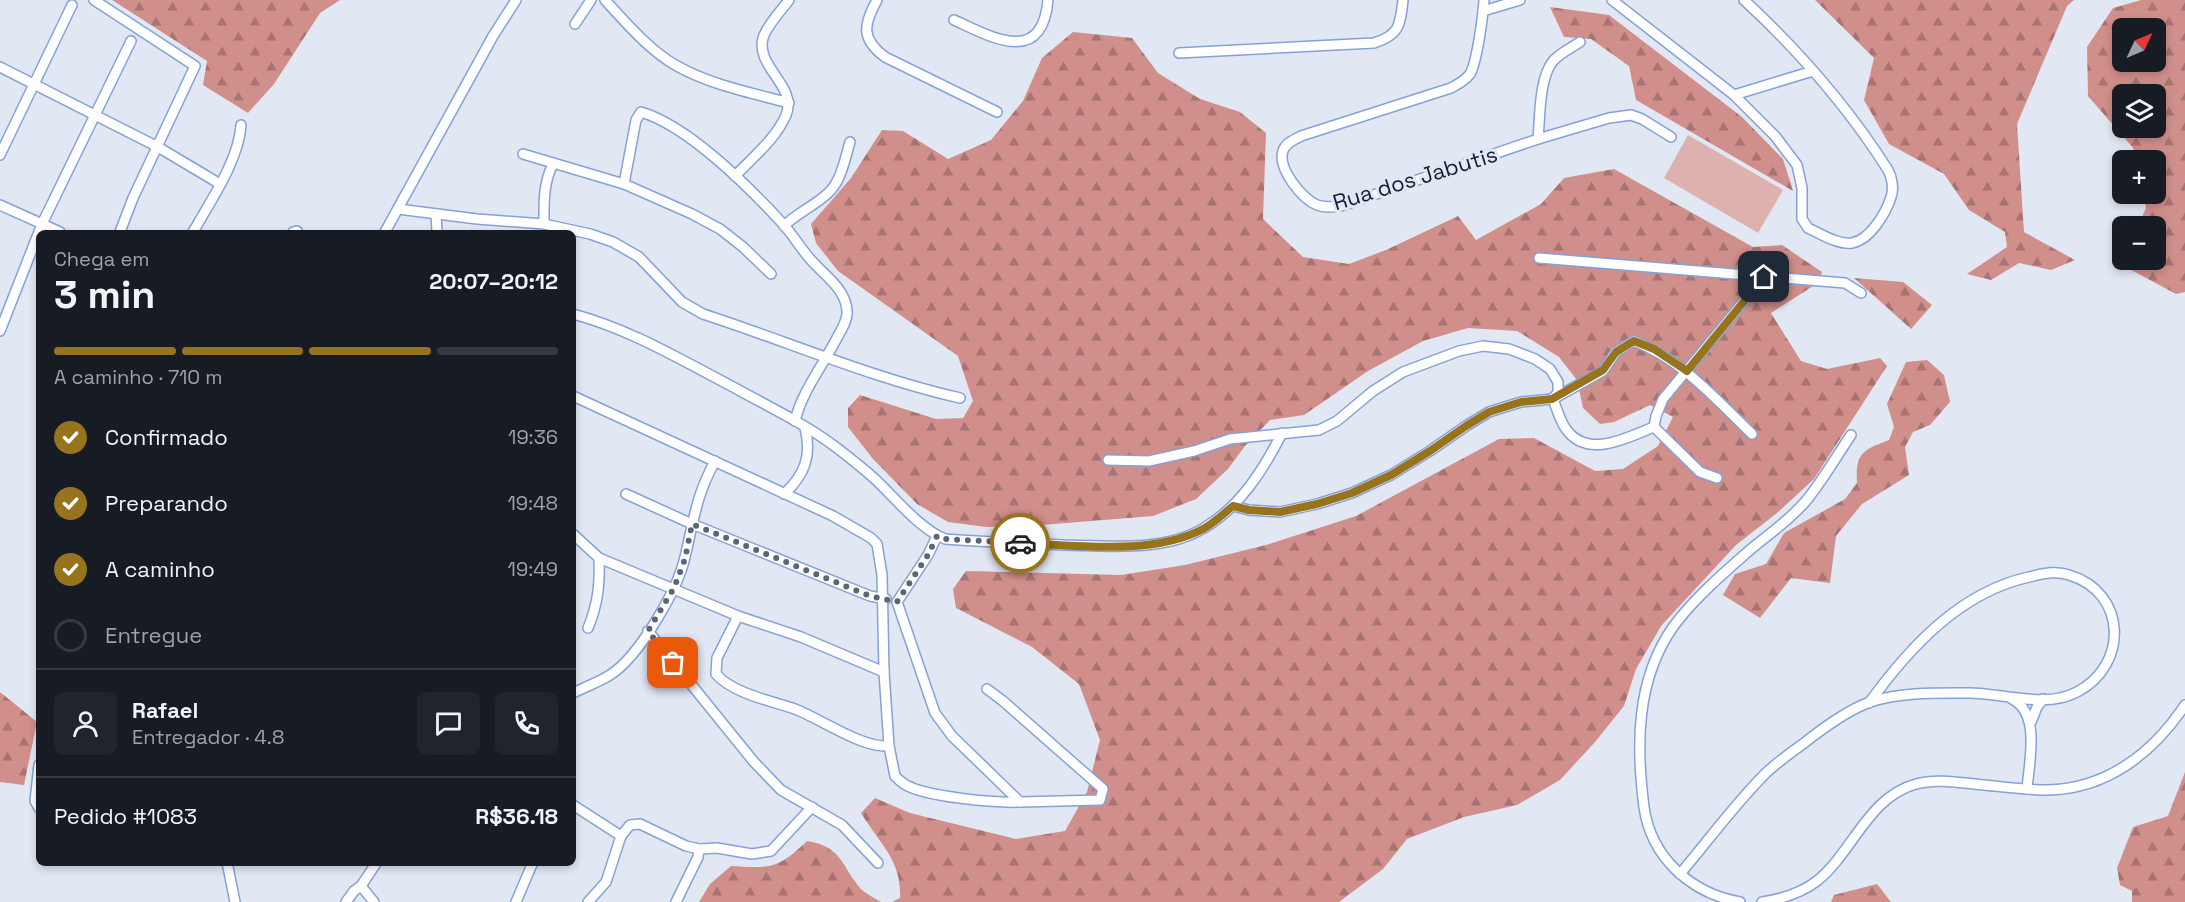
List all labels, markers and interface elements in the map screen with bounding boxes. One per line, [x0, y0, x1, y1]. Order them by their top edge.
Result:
north arrow [2112, 18, 2166, 72]
map controls [2112, 18, 2166, 270]
button: layers [2112, 84, 2166, 138]
street label: Rua dos Jabutis [1329, 140, 1501, 216]
button: + [2112, 150, 2166, 204]
button: − [2112, 216, 2166, 270]
text: Chega em [54, 246, 149, 272]
pin [1738, 251, 1789, 302]
icon: home [1747, 260, 1780, 293]
text: 20:07–20:12 [429, 267, 558, 295]
text: 3 min [54, 270, 155, 319]
text: A caminho · 710 m [54, 364, 223, 390]
icon: check [54, 421, 87, 454]
text: Confirmado [105, 423, 228, 451]
text: 19:36 [508, 424, 558, 450]
icon: check [54, 487, 87, 520]
text: Preparando [105, 489, 228, 517]
text: 19:48 [507, 490, 558, 516]
courier [990, 513, 1050, 573]
icon: car [1004, 527, 1037, 560]
icon: check [54, 553, 87, 586]
text: A caminho [105, 555, 215, 583]
text: 19:49 [508, 556, 558, 582]
text: Entregue [105, 621, 202, 649]
pin [647, 637, 698, 688]
icon: bag [656, 646, 689, 679]
button: person [54, 692, 117, 755]
button: chat [417, 692, 480, 755]
button: phone [495, 692, 558, 755]
text: Rafael [132, 696, 198, 724]
text: Entregador · 4.8 [132, 724, 284, 750]
text: Pedido #1083 [54, 802, 197, 830]
text: R$36.18 [475, 802, 558, 830]

